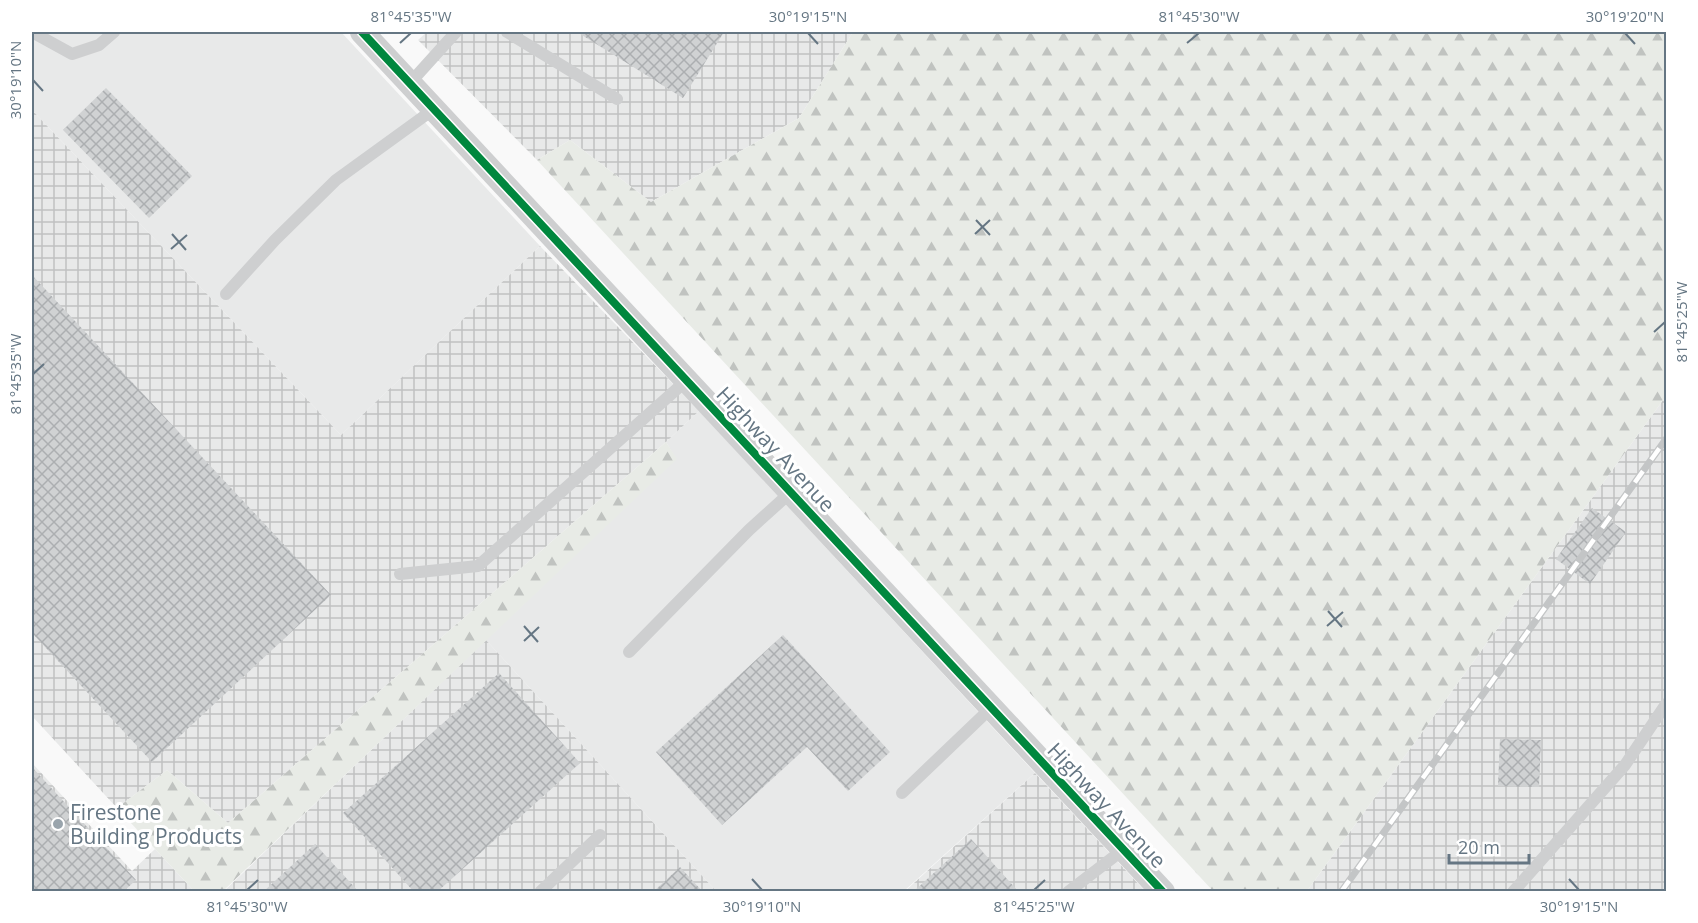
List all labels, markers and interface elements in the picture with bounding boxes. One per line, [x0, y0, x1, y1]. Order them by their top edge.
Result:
text: 81°45'35"W [371, 6, 452, 26]
text: 30°19'15"N [769, 6, 847, 26]
text: 81°45'30"W [1159, 6, 1240, 26]
text: 30°19'20"N [1586, 6, 1664, 26]
text: 30°19'10"N [5, 41, 25, 119]
text: 81°45'25"W [1671, 281, 1691, 363]
text: 81°45'35"W [5, 333, 25, 415]
street label: Highway Avenue [710, 380, 842, 518]
street label: Highway Avenue [1041, 736, 1173, 874]
place label: Firestone Building Products [70, 798, 242, 850]
marker: Firestone Building Products [51, 817, 65, 831]
scale bar [1449, 827, 1528, 865]
text: 20 m [1458, 835, 1500, 859]
text: 81°45'30"W [207, 896, 288, 916]
text: 30°19'10"N [723, 896, 801, 916]
text: 81°45'25"W [994, 896, 1075, 916]
text: 30°19'15"N [1540, 896, 1618, 916]

